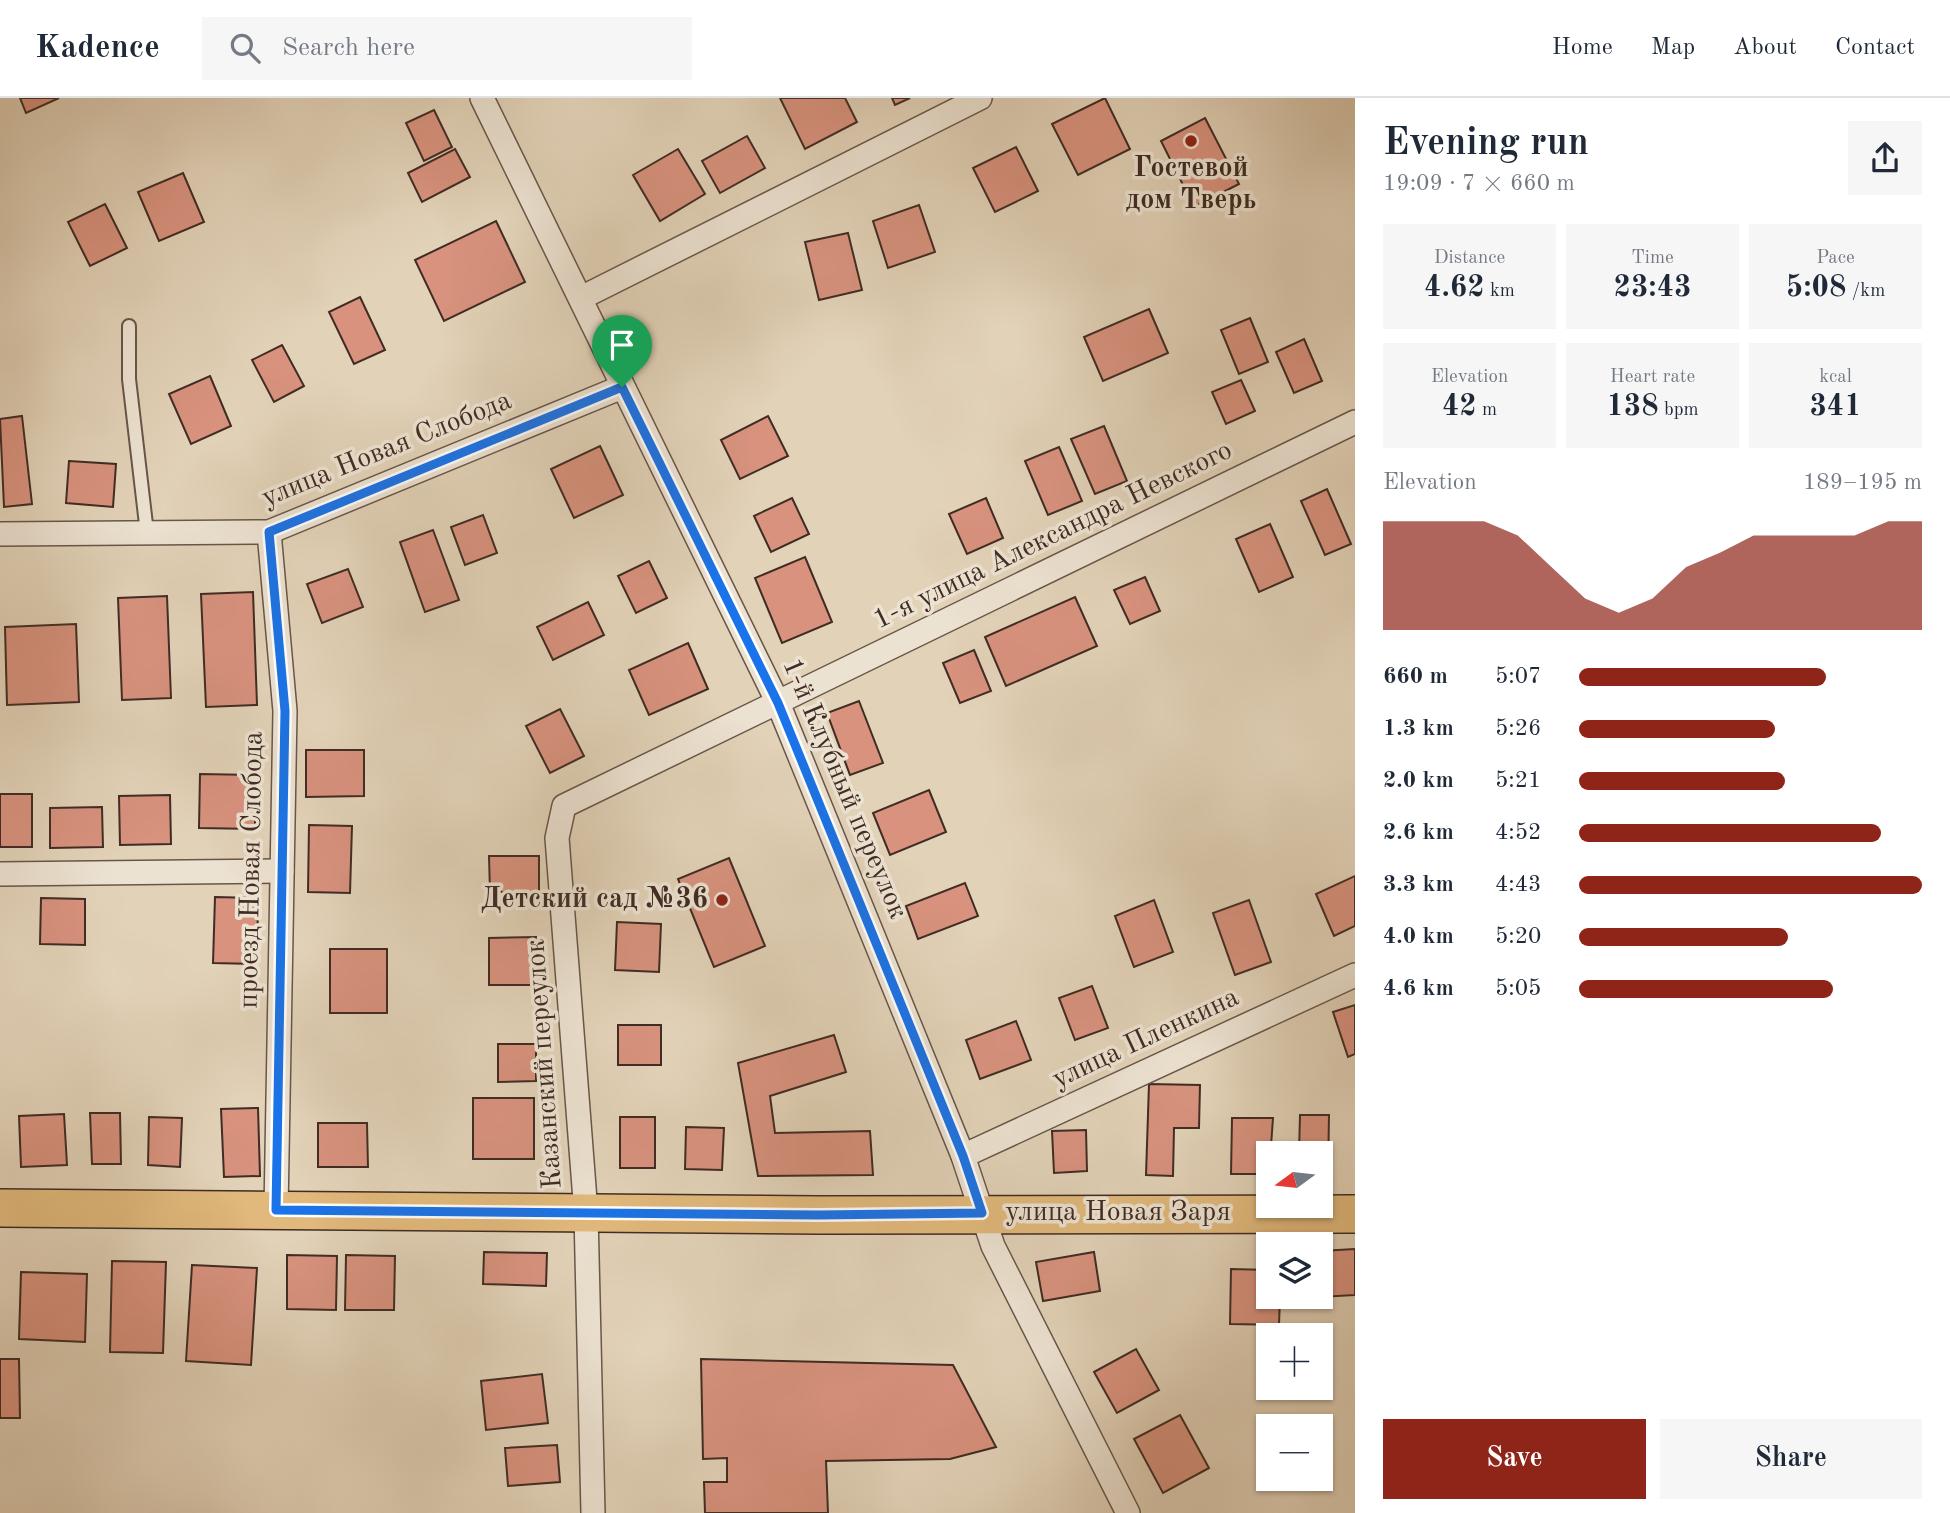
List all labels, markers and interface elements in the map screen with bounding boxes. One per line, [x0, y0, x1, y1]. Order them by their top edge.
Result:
search box [202, 17, 692, 80]
icon: search [226, 29, 264, 67]
text: Kadence [35, 32, 160, 65]
text: Search here [282, 35, 415, 61]
text: Home [1552, 36, 1613, 60]
text: Map [1651, 36, 1695, 60]
text: About [1733, 36, 1797, 60]
text: Contact [1835, 36, 1915, 60]
button: share [1848, 121, 1922, 195]
text: Evening run [1383, 125, 1589, 163]
marker: Гостевой дом Тверь [1183, 133, 1199, 149]
place label: Гостевой дом Тверь [1126, 155, 1256, 215]
text: 19:09 · 7 × 660 m [1383, 172, 1575, 195]
text: Distance [1434, 249, 1505, 268]
text: Time [1631, 249, 1674, 268]
text: Pace [1816, 249, 1855, 268]
text: 4.62 [1424, 273, 1485, 303]
text: 23:43 [1614, 273, 1692, 303]
text: 5:08 [1786, 273, 1846, 303]
text: km [1485, 282, 1515, 301]
text: /km [1846, 282, 1885, 301]
pin [592, 315, 652, 387]
icon: arrive [603, 326, 641, 364]
text: Elevation [1431, 368, 1508, 387]
text: Heart rate [1610, 368, 1695, 387]
text: kcal [1819, 368, 1852, 387]
street label: улица Новая Слобода [258, 387, 516, 513]
text: 42 [1442, 392, 1477, 422]
text: 138 [1606, 392, 1659, 422]
text: 341 [1809, 392, 1862, 422]
text: m [1477, 401, 1497, 420]
text: bpm [1659, 401, 1699, 420]
street label: 1-я улица Александра Невского [869, 437, 1237, 635]
text: Elevation [1383, 471, 1477, 494]
text: 189–195 m [1803, 471, 1922, 494]
street label: 1-й Клубный переулок [776, 654, 912, 924]
text: 660 m [1383, 665, 1448, 688]
text: 5:07 [1495, 665, 1541, 688]
text: 1.3 km [1383, 717, 1454, 740]
text: 5:26 [1495, 717, 1541, 740]
street label: проезд Новая Слобода [236, 731, 268, 1009]
text: 2.0 km [1383, 769, 1454, 792]
text: 5:21 [1495, 769, 1541, 792]
text: 2.6 km [1383, 821, 1454, 844]
text: 4:52 [1495, 821, 1541, 844]
text: 3.3 km [1383, 873, 1454, 896]
text: 4:43 [1495, 873, 1541, 896]
place label: Детский сад №36 [481, 885, 708, 914]
marker: Детский сад №36 [714, 892, 730, 908]
text: 4.0 km [1383, 925, 1454, 948]
text: 5:20 [1495, 925, 1541, 948]
street label: Казанский переулок [522, 938, 568, 1190]
text: 4.6 km [1383, 977, 1454, 1000]
text: 5:05 [1495, 977, 1541, 1000]
street label: улица Пленкина [1048, 984, 1244, 1094]
north arrow [1256, 1141, 1334, 1218]
map controls [1256, 1141, 1333, 1491]
street label: улица Новая Заря [1005, 1199, 1231, 1227]
button: layers [1256, 1232, 1333, 1309]
button: + [1256, 1323, 1333, 1400]
button: − [1256, 1414, 1333, 1491]
button: Save [1383, 1419, 1646, 1499]
button: Share [1660, 1419, 1922, 1499]

